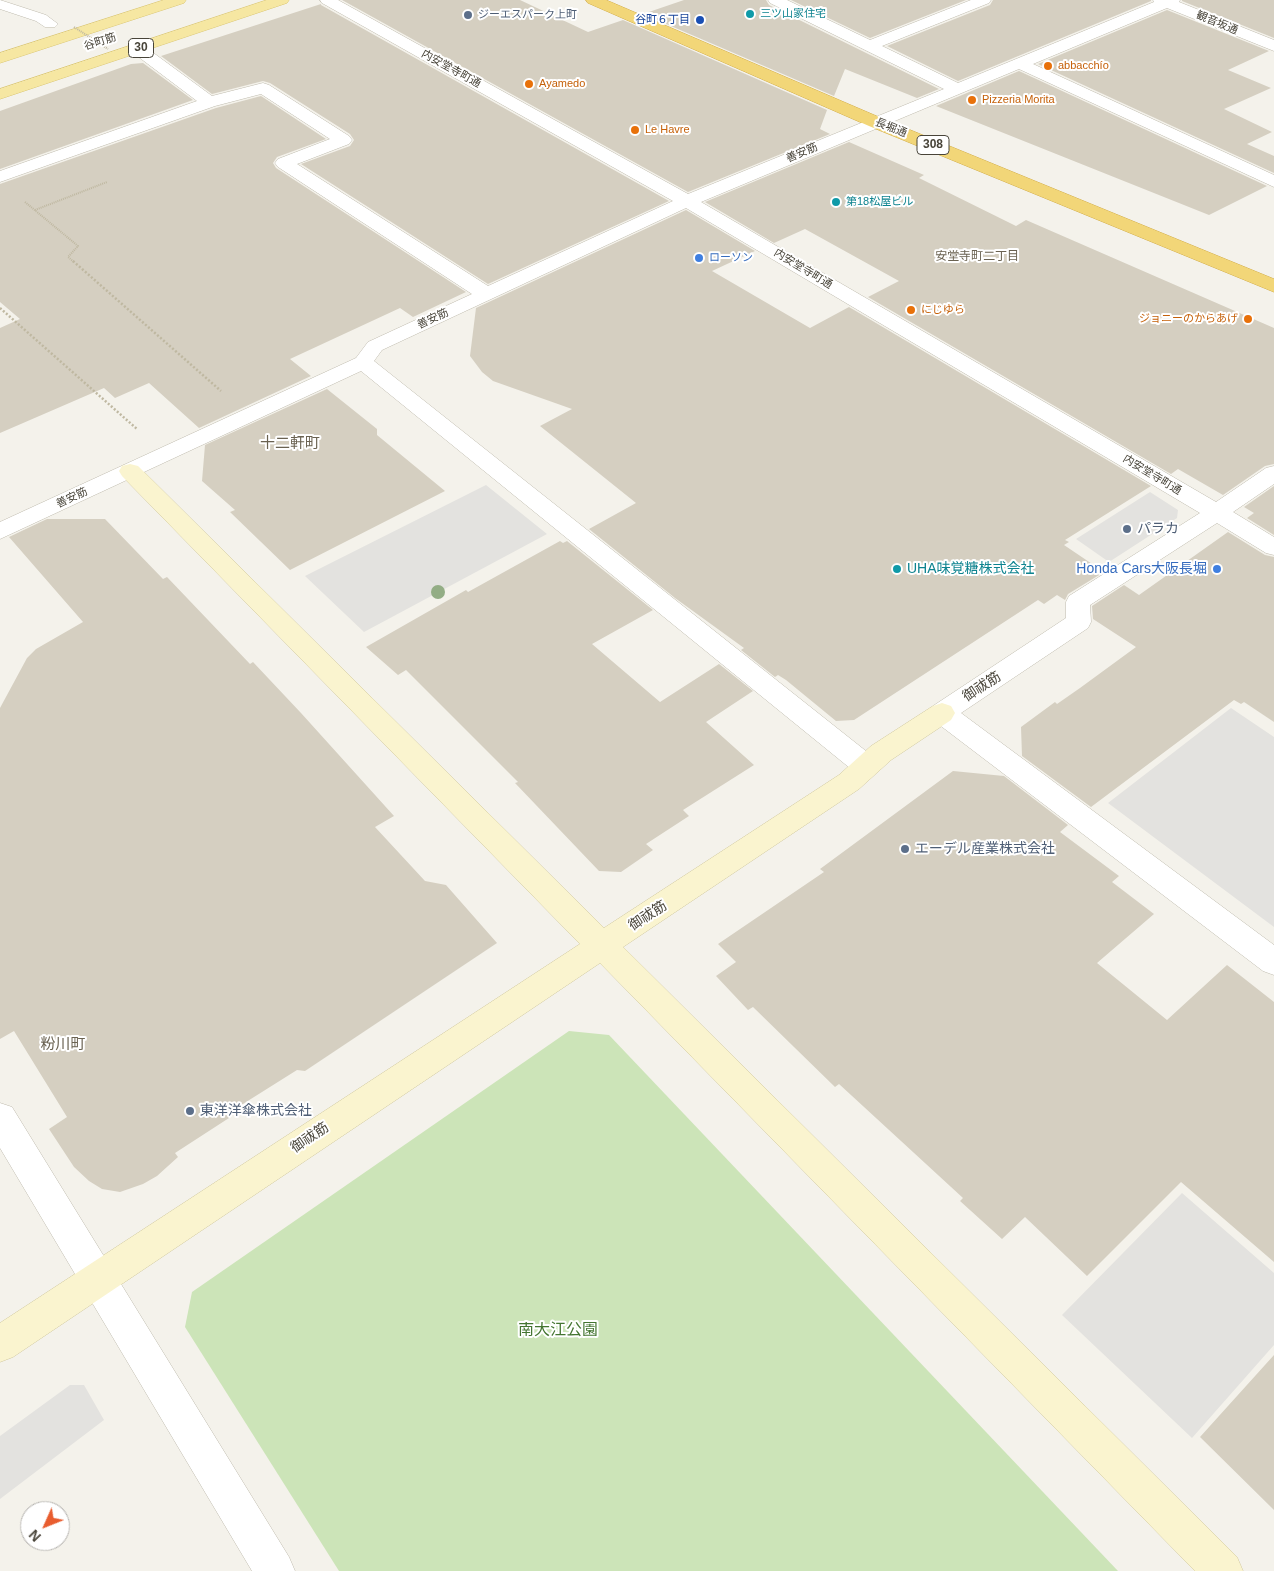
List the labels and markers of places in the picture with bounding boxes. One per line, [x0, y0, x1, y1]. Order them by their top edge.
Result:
place label: 三ツ山家住宅 [760, 7, 826, 21]
place label: ジーエスパーク上町 [478, 8, 577, 22]
marker: 三ツ山家住宅 [744, 8, 756, 20]
marker: ジーエスパーク上町 [462, 9, 474, 21]
place label: 谷町６丁目 [635, 13, 690, 27]
marker: 谷町６丁目 [694, 14, 706, 26]
place label: abbacchío [1058, 59, 1109, 73]
marker: abbacchío [1042, 60, 1054, 72]
place label: Ayamedo [539, 77, 585, 91]
marker: Ayamedo [523, 78, 535, 90]
place label: Pizzeria Morita [982, 93, 1055, 107]
marker: Pizzeria Morita [966, 94, 978, 106]
place label: Le Havre [645, 123, 690, 137]
marker: Le Havre [629, 124, 641, 136]
place label: 第18松屋ビル [846, 195, 913, 209]
marker: 第18松屋ビル [830, 196, 842, 208]
place label: ローソン [709, 251, 753, 265]
marker: ローソン [693, 252, 705, 264]
place label: にじゆら [921, 303, 965, 317]
marker: にじゆら [905, 304, 917, 316]
place label: ジョニーのからあげ [1139, 312, 1238, 326]
marker: ジョニーのからあげ [1242, 313, 1254, 325]
place label: パラカ [1137, 521, 1179, 537]
marker: パラカ [1121, 523, 1133, 535]
place label: UHA味覚糖株式会社 [907, 561, 1035, 577]
place label: Honda Cars大阪長堀 [1076, 561, 1207, 577]
marker: UHA味覚糖株式会社 [891, 563, 903, 575]
marker: Honda Cars大阪長堀 [1211, 563, 1223, 575]
place label: エーデル産業株式会社 [915, 841, 1055, 857]
marker: エーデル産業株式会社 [899, 843, 911, 855]
place label: 東洋洋傘株式会社 [200, 1103, 312, 1119]
marker: 東洋洋傘株式会社 [184, 1105, 196, 1117]

